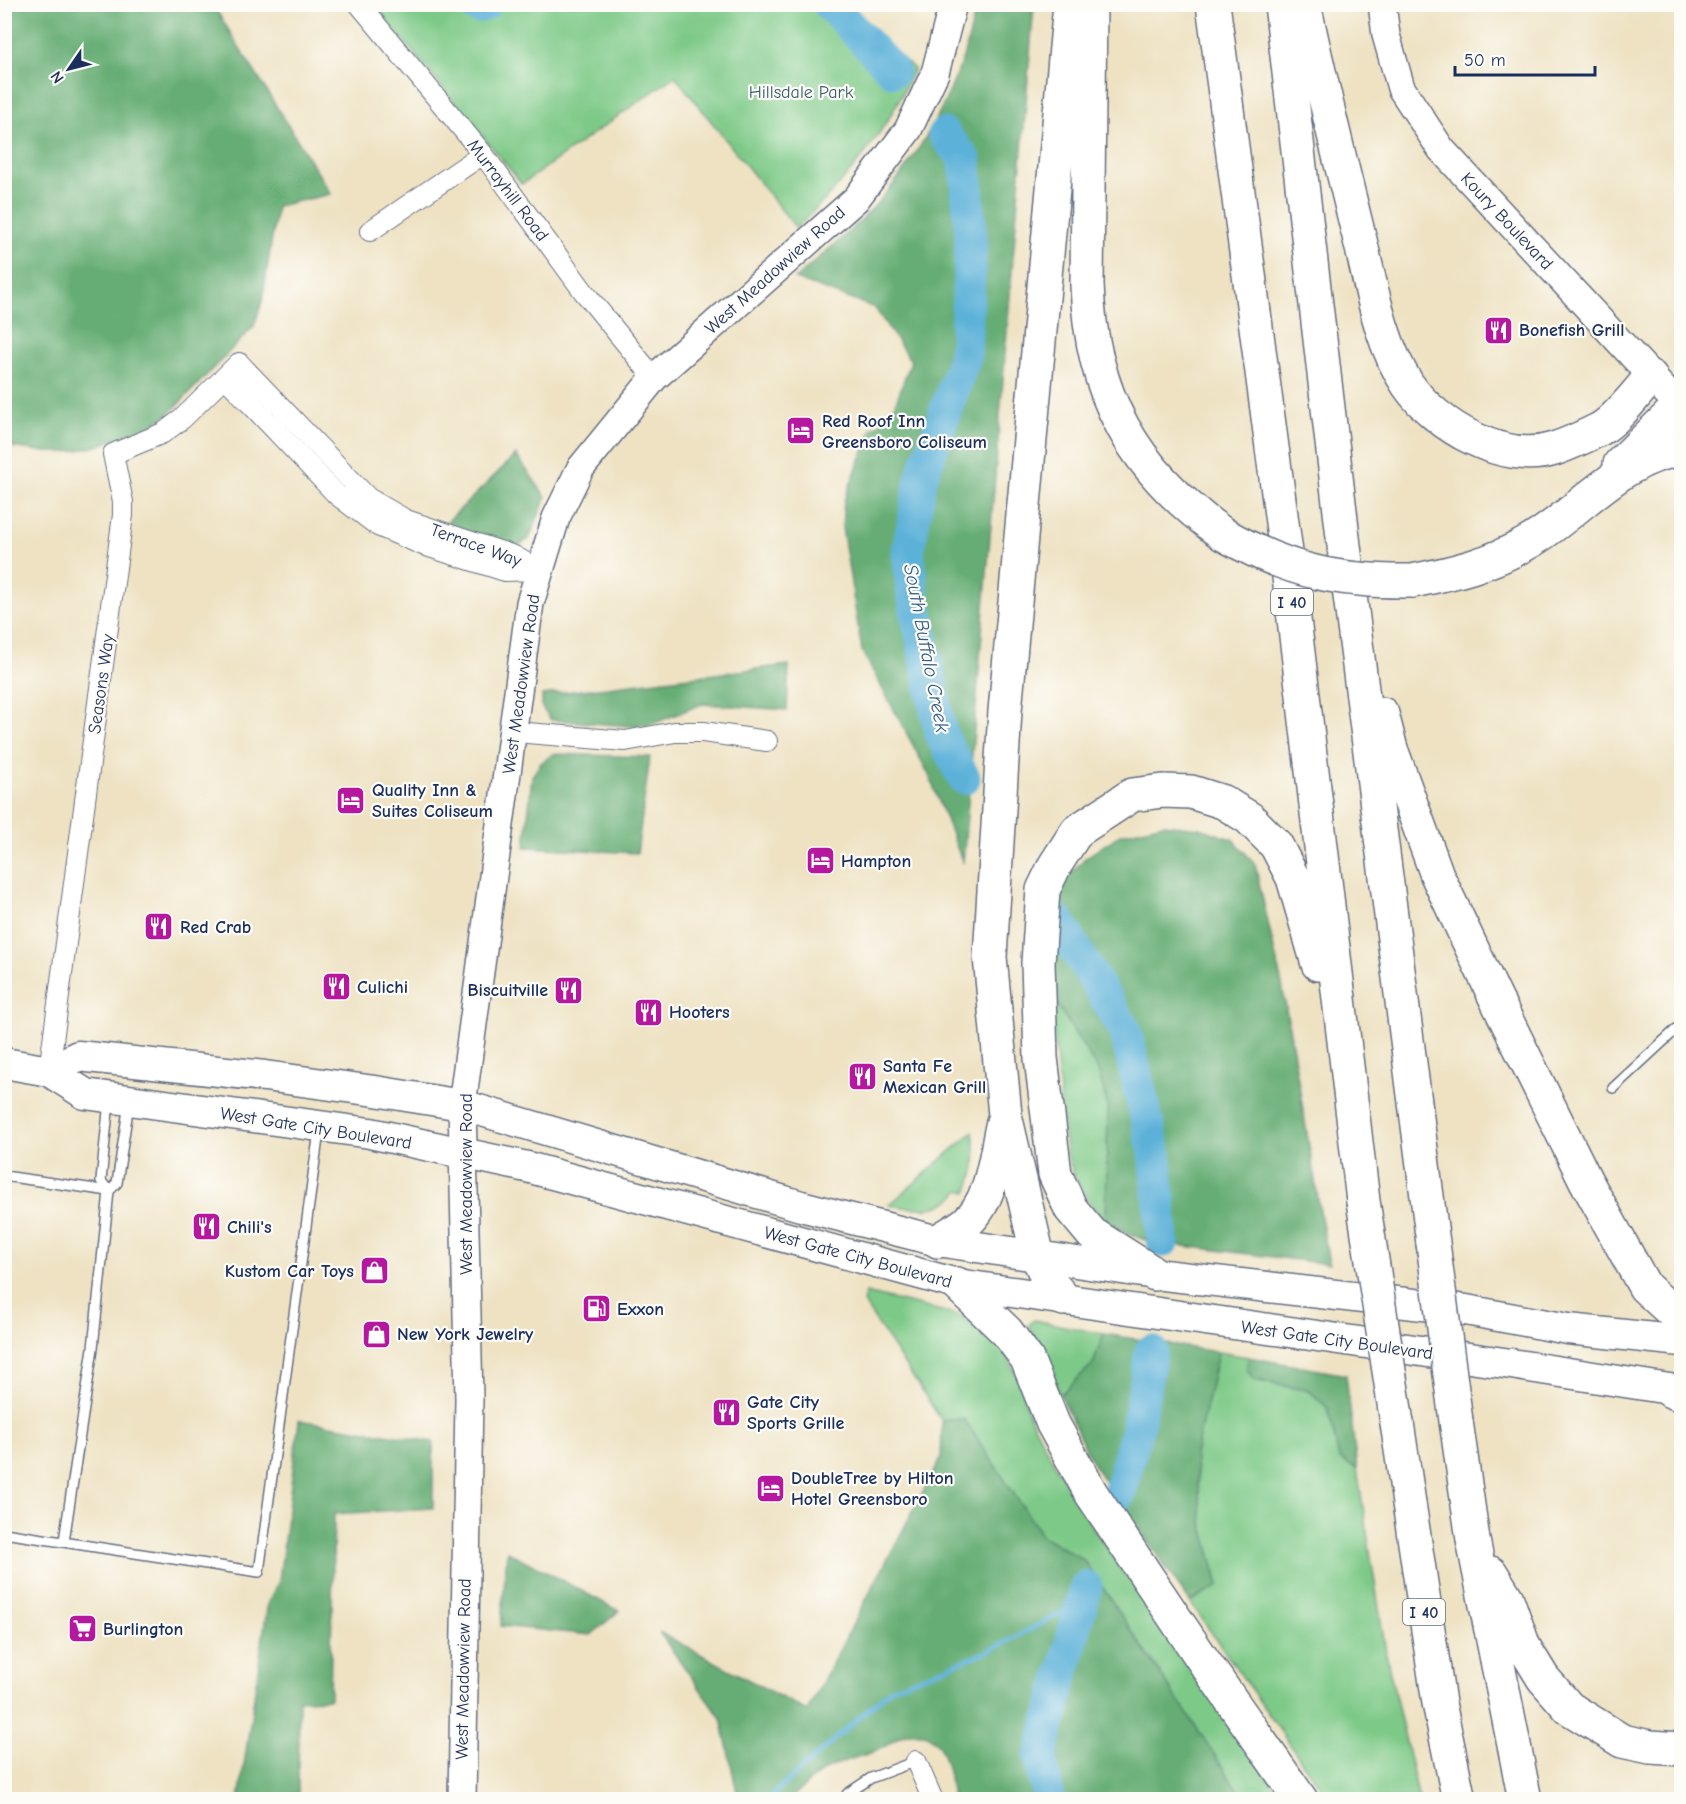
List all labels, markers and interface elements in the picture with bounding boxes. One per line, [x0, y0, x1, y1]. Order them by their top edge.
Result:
north arrow [39, 39, 99, 99]
scale bar [1455, 39, 1594, 77]
text: 50 m [1464, 50, 1506, 71]
text: N [47, 68, 68, 86]
park label: Hillsdale Park [749, 82, 854, 103]
street label: Murrayhill Road [462, 135, 553, 245]
street label: Koury Boulevard [1456, 168, 1557, 274]
street label: West Meadowview Road [701, 202, 850, 339]
restaurant icon: Bonefish Grill [1482, 314, 1514, 346]
place label: Bonefish Grill [1519, 320, 1624, 341]
place label: Red Roof Inn Greensboro Coliseum [822, 411, 987, 453]
hotel icon: Red Roof Inn Greensboro Coliseum [785, 415, 817, 447]
street label: Terrace Way [427, 519, 525, 572]
water label: South Buffalo Creek [899, 562, 954, 734]
road number: I 40 [1271, 589, 1313, 615]
street label: West Meadowview Road [498, 593, 545, 775]
street label: Seasons Way [84, 632, 119, 735]
place label: Quality Inn & Suites Coliseum [372, 780, 493, 822]
hotel icon: Quality Inn & Suites Coliseum [335, 784, 367, 816]
hotel icon: Hampton [804, 845, 836, 877]
place label: Hampton [841, 851, 911, 872]
restaurant icon: Red Crab [143, 911, 175, 943]
place label: Red Crab [180, 917, 251, 938]
restaurant icon: Culichi [320, 971, 352, 1003]
restaurant icon: Biscuitville [553, 974, 585, 1006]
place label: Culichi [357, 977, 408, 998]
place label: Biscuitville [468, 980, 548, 1001]
restaurant icon: Hooters [632, 996, 664, 1028]
place label: Hooters [669, 1002, 730, 1023]
place label: Santa Fe Mexican Grill [883, 1056, 986, 1098]
restaurant icon: Santa Fe Mexican Grill [846, 1060, 878, 1092]
street label: West Meadowview Road [456, 1093, 477, 1275]
street label: West Gate City Boulevard [219, 1103, 413, 1154]
restaurant icon: Chili's [190, 1211, 222, 1243]
place label: Chili's [227, 1217, 272, 1238]
street label: West Gate City Boulevard [762, 1222, 954, 1293]
shop icon: Kustom Car Toys [359, 1255, 391, 1287]
place label: Kustom Car Toys [225, 1261, 354, 1282]
fuel station icon: Exxon [580, 1293, 612, 1325]
place label: Exxon [617, 1299, 664, 1320]
street label: West Gate City Boulevard [1240, 1317, 1434, 1364]
shop icon: New York Jewelry [360, 1318, 392, 1350]
place label: New York Jewelry [397, 1324, 534, 1345]
place label: Gate City Sports Grille [747, 1392, 845, 1434]
restaurant icon: Gate City Sports Grille [710, 1396, 742, 1428]
place label: DoubleTree by Hilton Hotel Greensboro [791, 1468, 954, 1510]
hotel icon: DoubleTree by Hilton Hotel Greensboro [754, 1472, 786, 1504]
street label: West Meadowview Road [451, 1578, 476, 1760]
road number: I 40 [1403, 1599, 1445, 1625]
supermarket icon: Burlington [66, 1613, 98, 1645]
place label: Burlington [103, 1619, 183, 1640]

